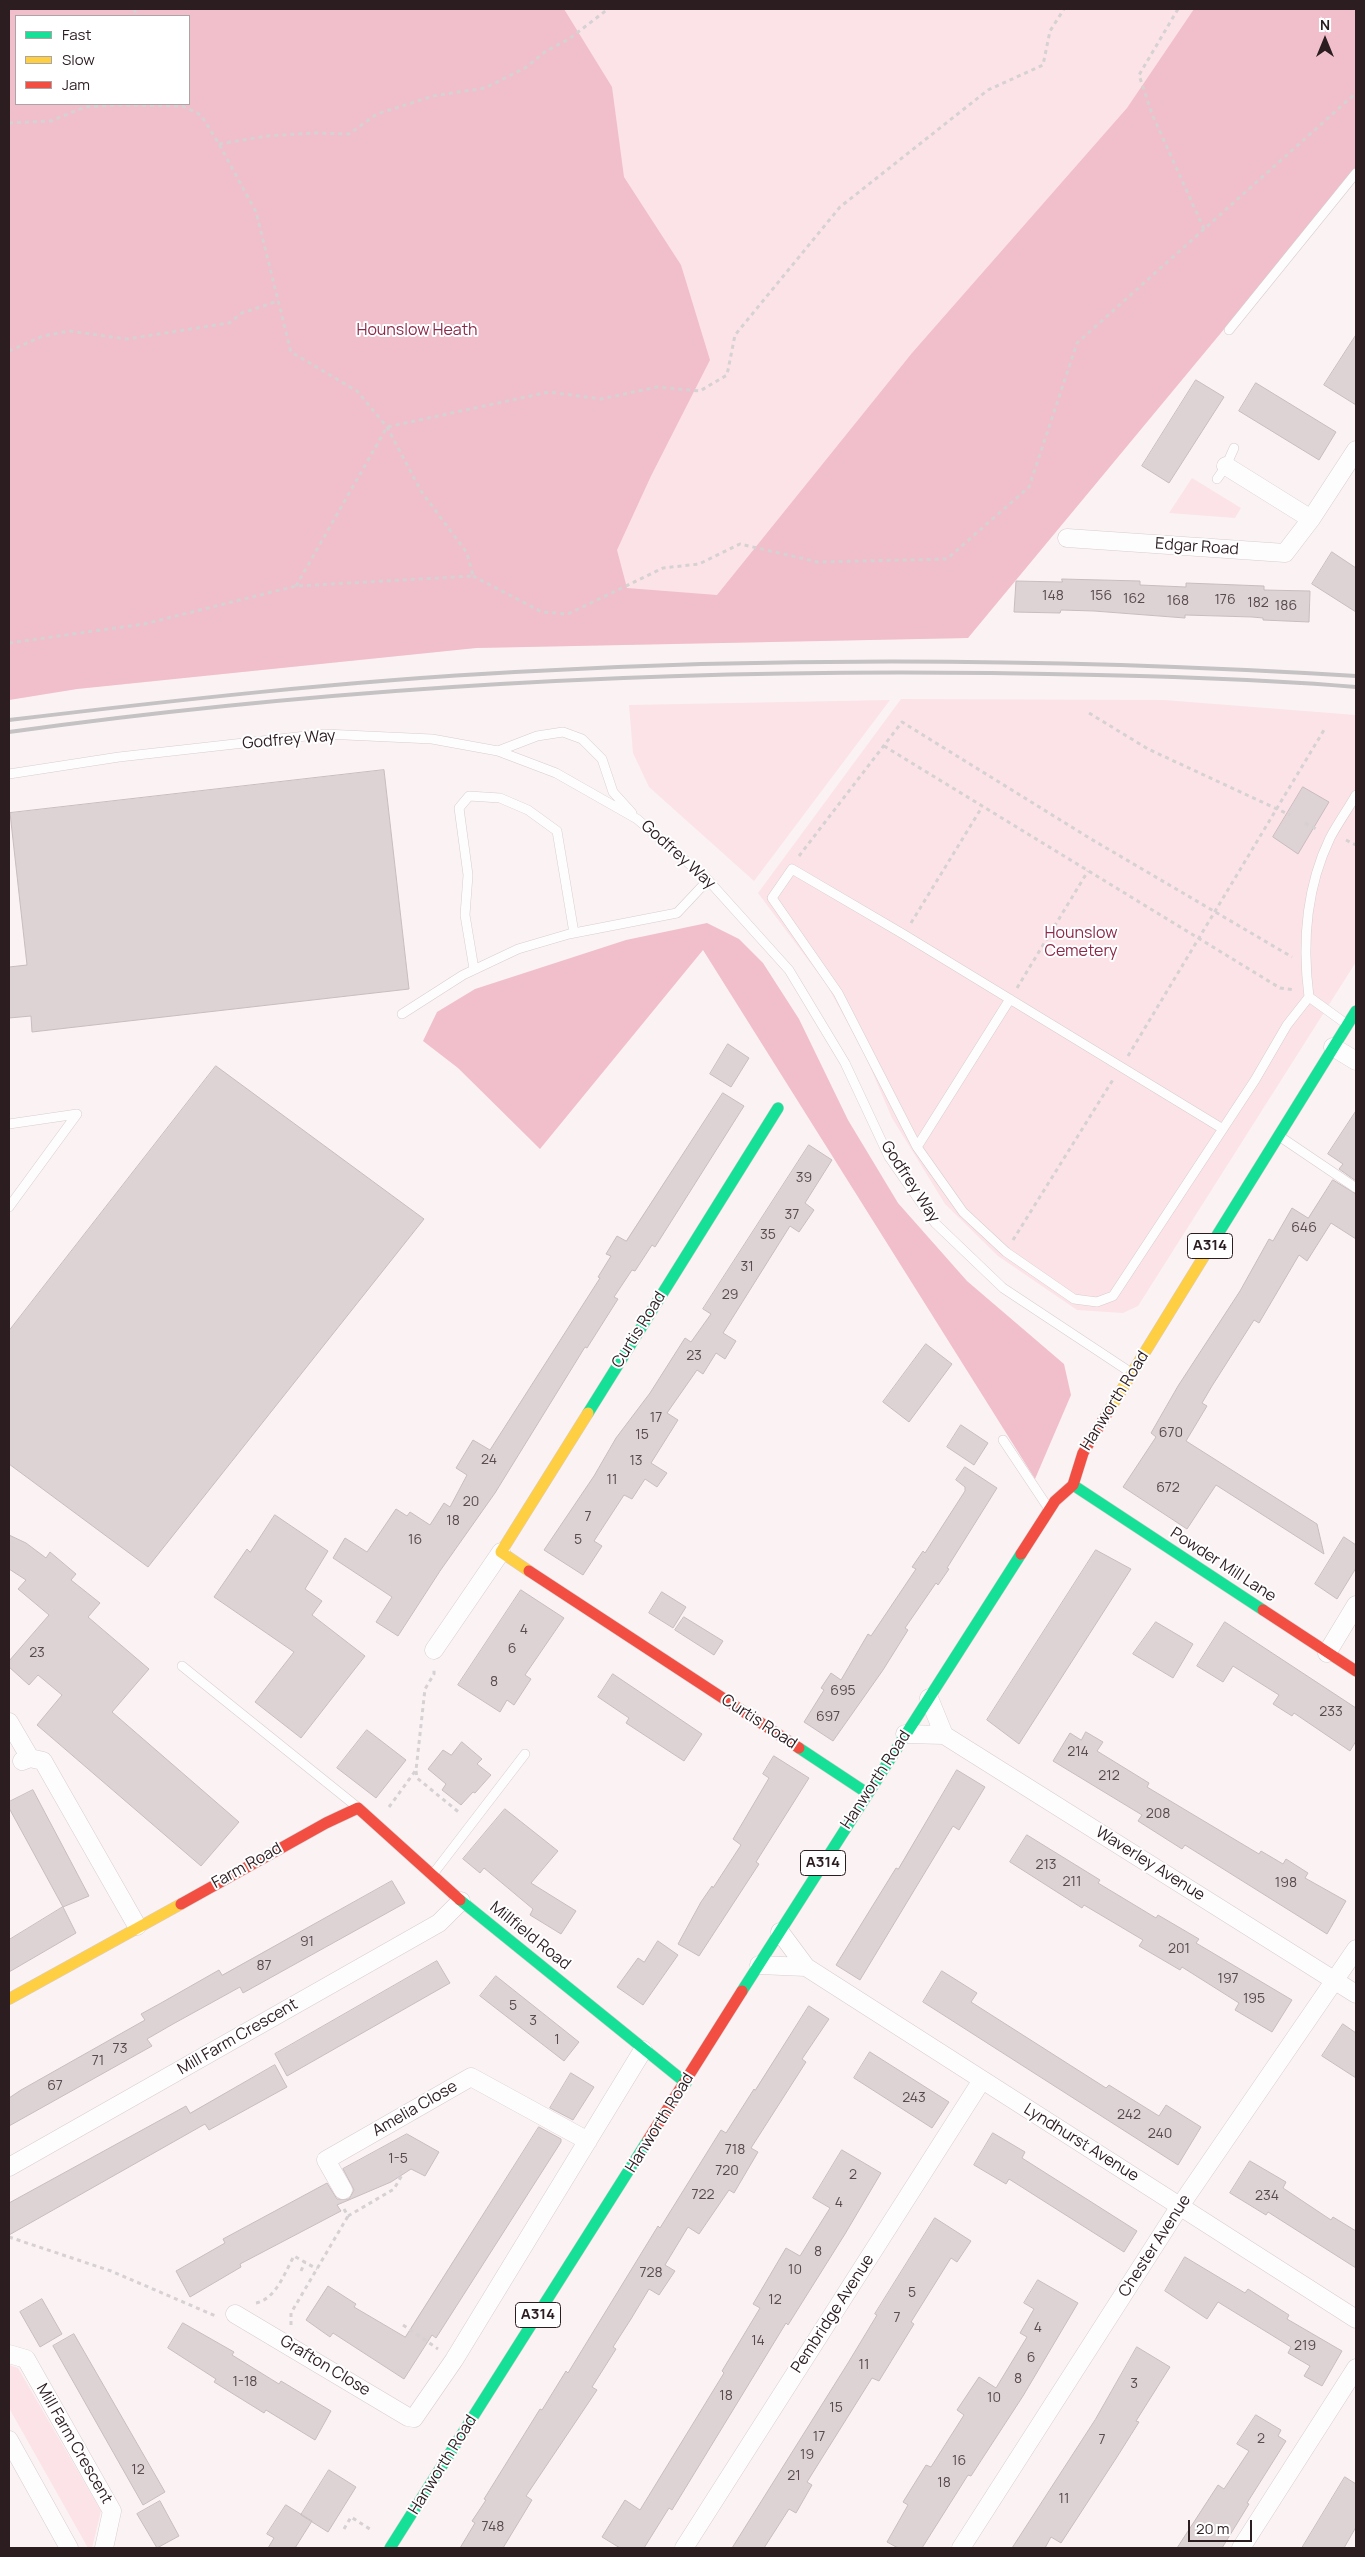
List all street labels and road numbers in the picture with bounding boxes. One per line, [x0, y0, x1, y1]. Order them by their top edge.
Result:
street label: Edgar Road [1155, 534, 1239, 560]
street label: Godfrey Way [242, 726, 336, 754]
street label: Godfrey Way [637, 817, 719, 893]
street label: Godfrey Way [877, 1138, 943, 1226]
road number: A314 [1188, 1234, 1232, 1258]
street label: Curtis Road [608, 1288, 670, 1372]
street label: Hanworth Road [1077, 1348, 1153, 1454]
street label: Powder Mill Lane [1167, 1524, 1279, 1606]
street label: Curtis Road [718, 1690, 800, 1754]
street label: Hanworth Road [837, 1727, 915, 1833]
street label: Waverley Avenue [1092, 1823, 1208, 1905]
street label: Farm Road [209, 1839, 285, 1893]
road number: A314 [800, 1850, 846, 1876]
street label: Millfield Road [486, 1898, 574, 1974]
street label: Mill Farm Crescent [175, 1995, 301, 2079]
street label: Hanworth Road [622, 2070, 698, 2176]
street label: Amelia Close [369, 2077, 461, 2141]
street label: Lyndhurst Avenue [1020, 2100, 1142, 2186]
street label: Chester Avenue [1115, 2191, 1195, 2301]
street label: Pembridge Avenue [787, 2251, 879, 2377]
road number: A314 [516, 2302, 560, 2328]
street label: Grafton Close [276, 2332, 374, 2400]
street label: Mill Farm Crescent [32, 2381, 116, 2507]
street label: Hanworth Road [405, 2412, 481, 2518]

